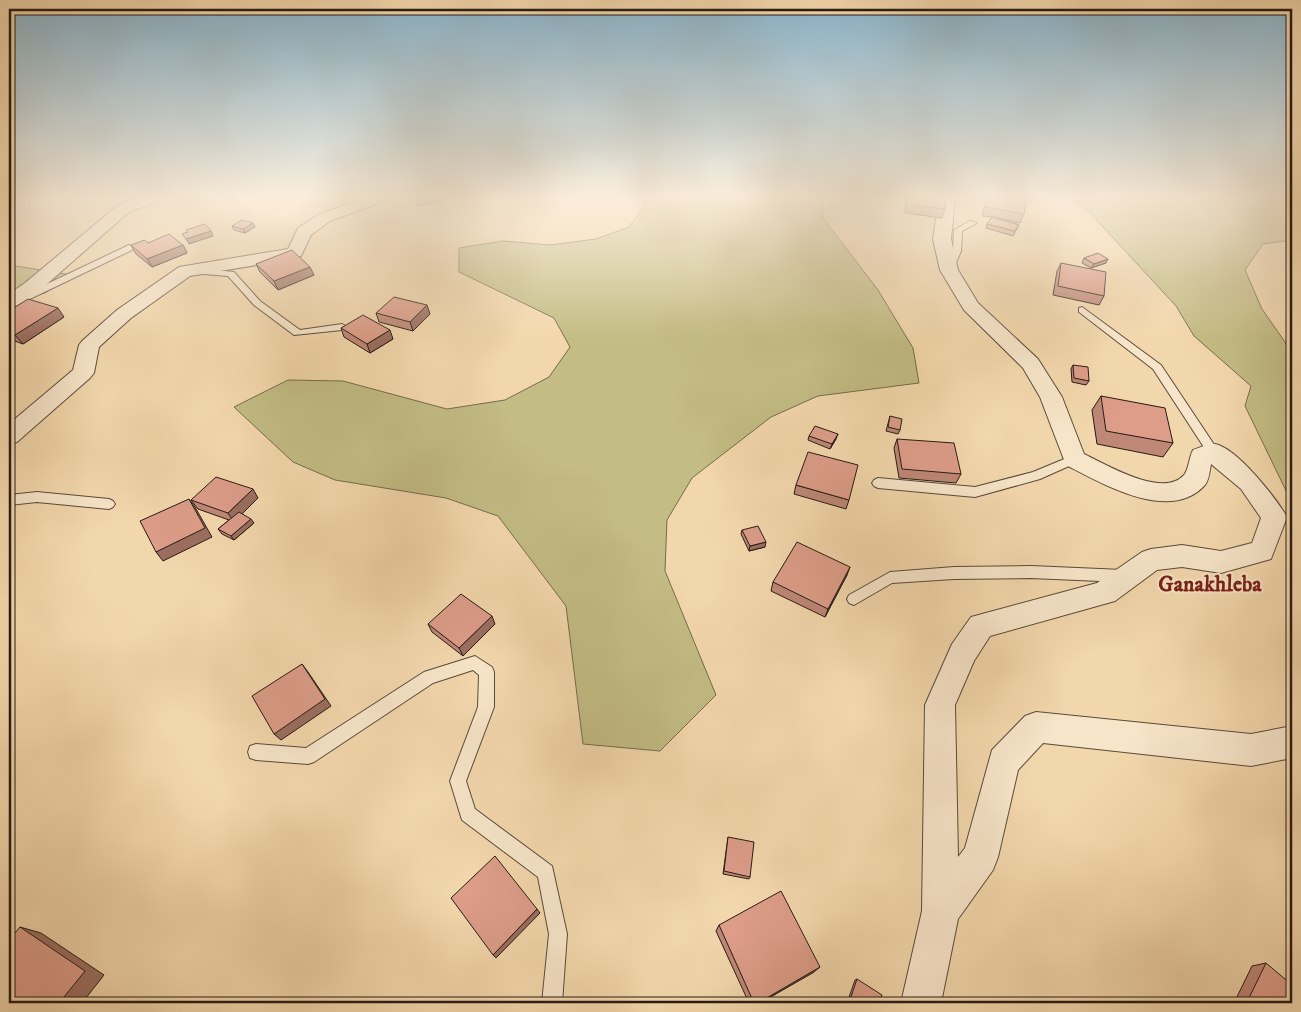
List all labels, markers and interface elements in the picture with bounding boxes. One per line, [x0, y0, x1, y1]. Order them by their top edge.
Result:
district label: Ganakhleba [1158, 571, 1262, 598]

